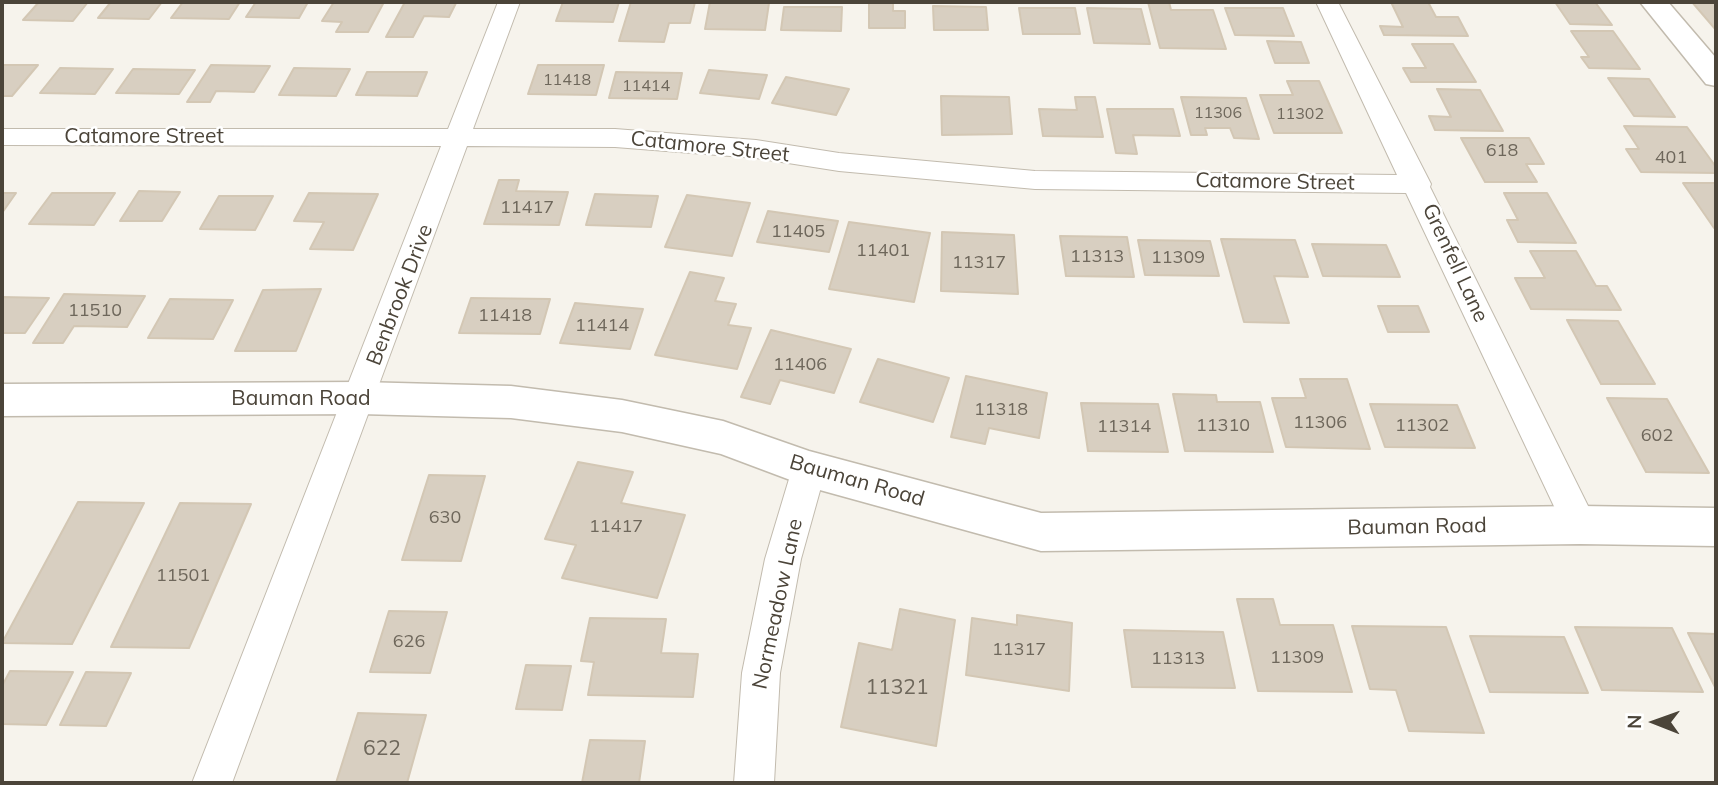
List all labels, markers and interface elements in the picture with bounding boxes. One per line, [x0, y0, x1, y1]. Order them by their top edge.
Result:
house number: 11418 [543, 70, 591, 90]
house number: 11414 [622, 76, 670, 96]
house number: 11306 [1194, 103, 1242, 123]
house number: 11302 [1276, 104, 1324, 124]
street label: Catamore Street [64, 124, 224, 150]
street label: Catamore Street [629, 126, 791, 168]
house number: 618 [1486, 140, 1518, 162]
house number: 401 [1655, 147, 1687, 169]
street label: Catamore Street [1195, 168, 1355, 196]
house number: 11417 [500, 197, 554, 219]
street label: Grenfell Lane [1417, 200, 1493, 326]
street label: Benbrook Drive [362, 221, 438, 369]
house number: 11405 [771, 221, 825, 243]
house number: 11401 [856, 240, 910, 262]
house number: 11313 [1070, 246, 1124, 268]
house number: 11309 [1151, 247, 1205, 269]
house number: 11317 [952, 252, 1006, 274]
house number: 11510 [68, 300, 122, 322]
house number: 11418 [478, 305, 532, 327]
house number: 11414 [575, 315, 629, 337]
house number: 11406 [773, 354, 827, 376]
street label: Bauman Road [231, 386, 371, 412]
house number: 11318 [974, 399, 1028, 421]
house number: 11306 [1293, 412, 1347, 434]
house number: 11310 [1196, 415, 1250, 437]
house number: 11302 [1395, 415, 1449, 437]
house number: 11314 [1097, 416, 1151, 438]
house number: 602 [1641, 425, 1673, 447]
street label: Bauman Road [787, 450, 927, 512]
house number: 630 [429, 507, 461, 529]
street label: Bauman Road [1347, 513, 1487, 541]
house number: 11417 [589, 516, 643, 538]
street label: Normeadow Lane [748, 516, 808, 692]
house number: 11501 [156, 565, 210, 587]
house number: 626 [393, 631, 425, 653]
house number: 11317 [992, 639, 1046, 661]
house number: 11309 [1270, 647, 1324, 669]
house number: 11313 [1151, 648, 1205, 670]
house number: 11321 [866, 675, 928, 701]
north arrow [1620, 687, 1690, 757]
text: N [1622, 714, 1646, 729]
house number: 622 [363, 736, 401, 762]

